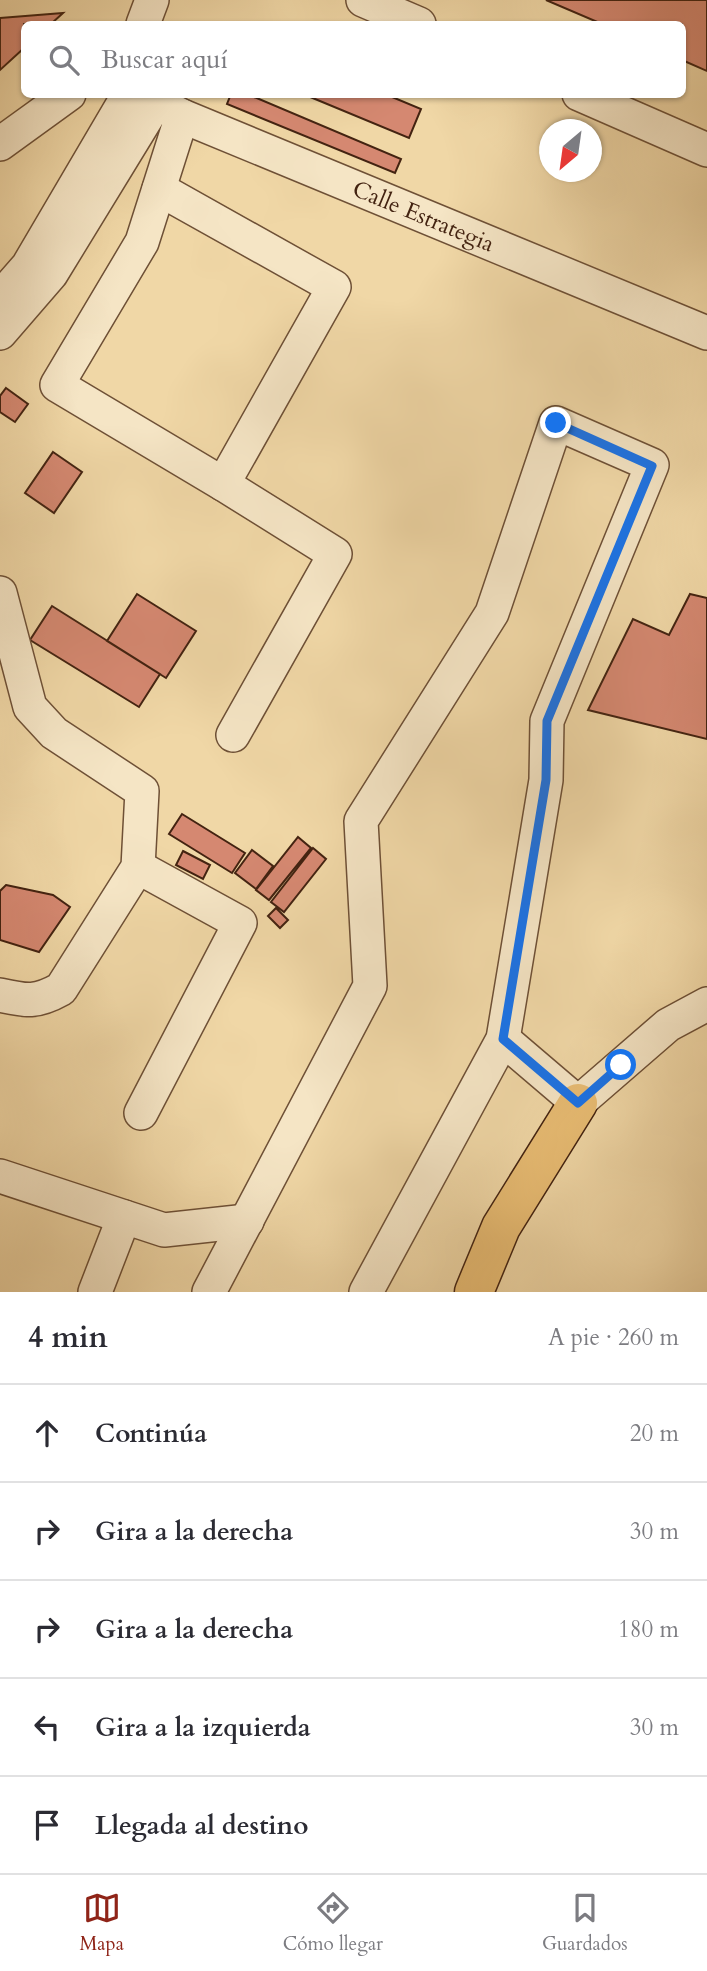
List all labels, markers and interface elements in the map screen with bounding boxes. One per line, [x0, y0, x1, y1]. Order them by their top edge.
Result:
search box [21, 21, 686, 98]
icon: search [45, 41, 83, 79]
text: Buscar aquí [101, 42, 228, 77]
north arrow [539, 119, 602, 182]
street label: Calle Estrategia [348, 173, 499, 259]
route end [540, 407, 571, 438]
route start [605, 1049, 636, 1080]
text: 4 min [28, 1317, 108, 1358]
text: A pie · 260 m [548, 1322, 679, 1353]
icon: ahead [28, 1414, 66, 1452]
text: Continúa [95, 1416, 207, 1451]
text: 20 m [630, 1418, 679, 1449]
icon: right [28, 1512, 66, 1550]
text: Gira a la derecha [95, 1514, 293, 1549]
text: 30 m [630, 1516, 679, 1547]
icon: right [28, 1610, 66, 1648]
text: Gira a la derecha [95, 1612, 293, 1647]
text: 180 m [618, 1614, 679, 1645]
icon: left [28, 1708, 66, 1746]
text: Gira a la izquierda [95, 1710, 311, 1745]
text: 30 m [630, 1712, 679, 1743]
icon: arrive [28, 1806, 66, 1844]
text: Llegada al destino [95, 1808, 309, 1843]
tab: Mapa [79, 1889, 124, 1957]
tab: Cómo llegar [283, 1889, 383, 1957]
tab: Guardados [542, 1889, 628, 1957]

